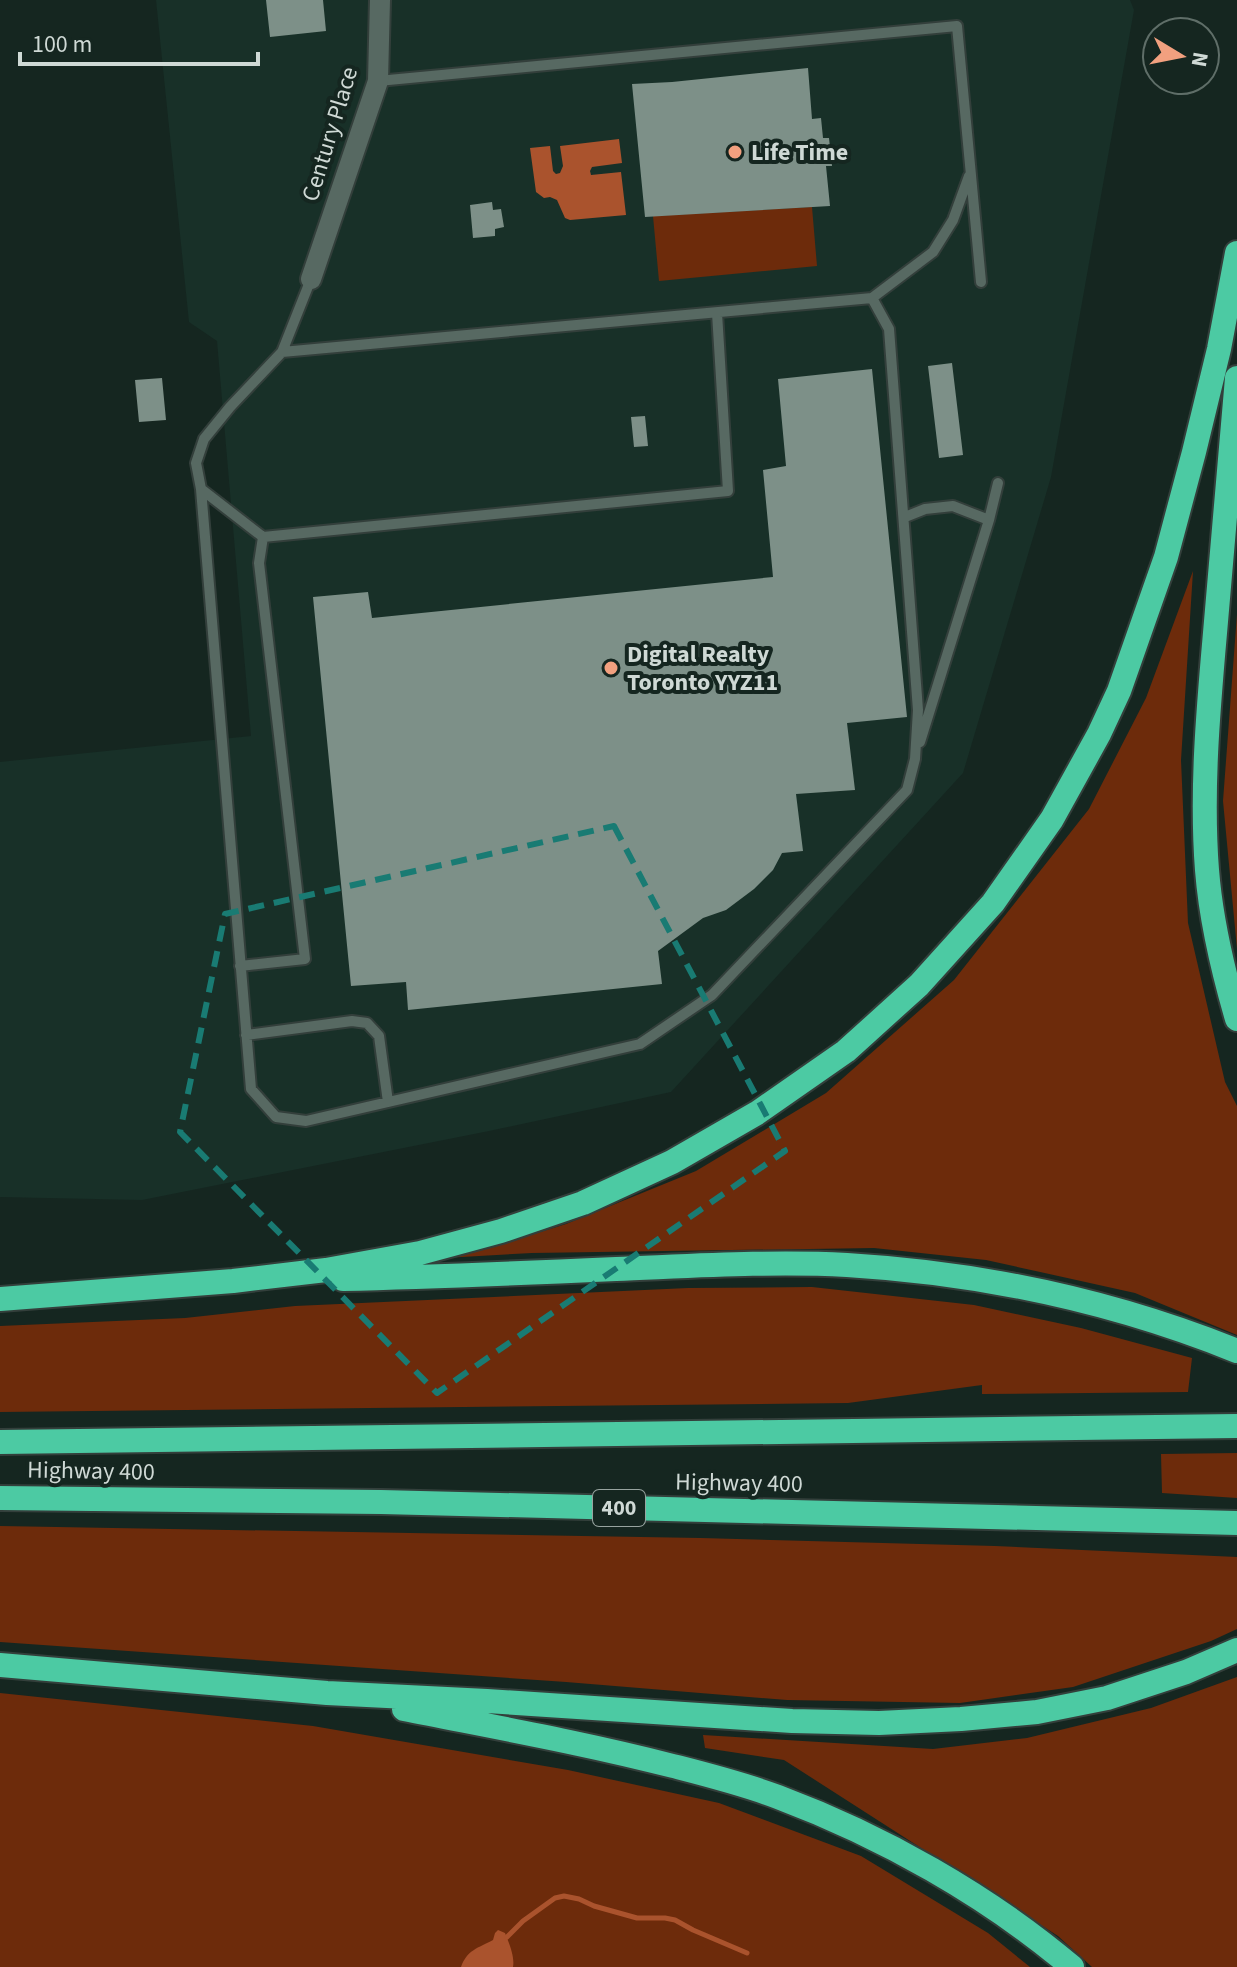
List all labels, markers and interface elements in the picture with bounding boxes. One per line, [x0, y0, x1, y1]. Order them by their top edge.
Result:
scale bar [20, 16, 258, 66]
north arrow [1141, 16, 1221, 96]
text: 100 m [32, 27, 92, 62]
text: N [1183, 49, 1217, 69]
street label: Century Place [293, 62, 367, 206]
place label: Life Time [751, 135, 848, 170]
marker: Life Time [726, 143, 744, 161]
place label: Digital Realty Toronto YYZ11 [627, 637, 778, 700]
marker: Digital Realty Toronto YYZ11 [602, 659, 620, 677]
street label: Highway 400 [27, 1452, 155, 1490]
street label: Highway 400 [675, 1464, 803, 1502]
road number: 400 [593, 1490, 645, 1526]

